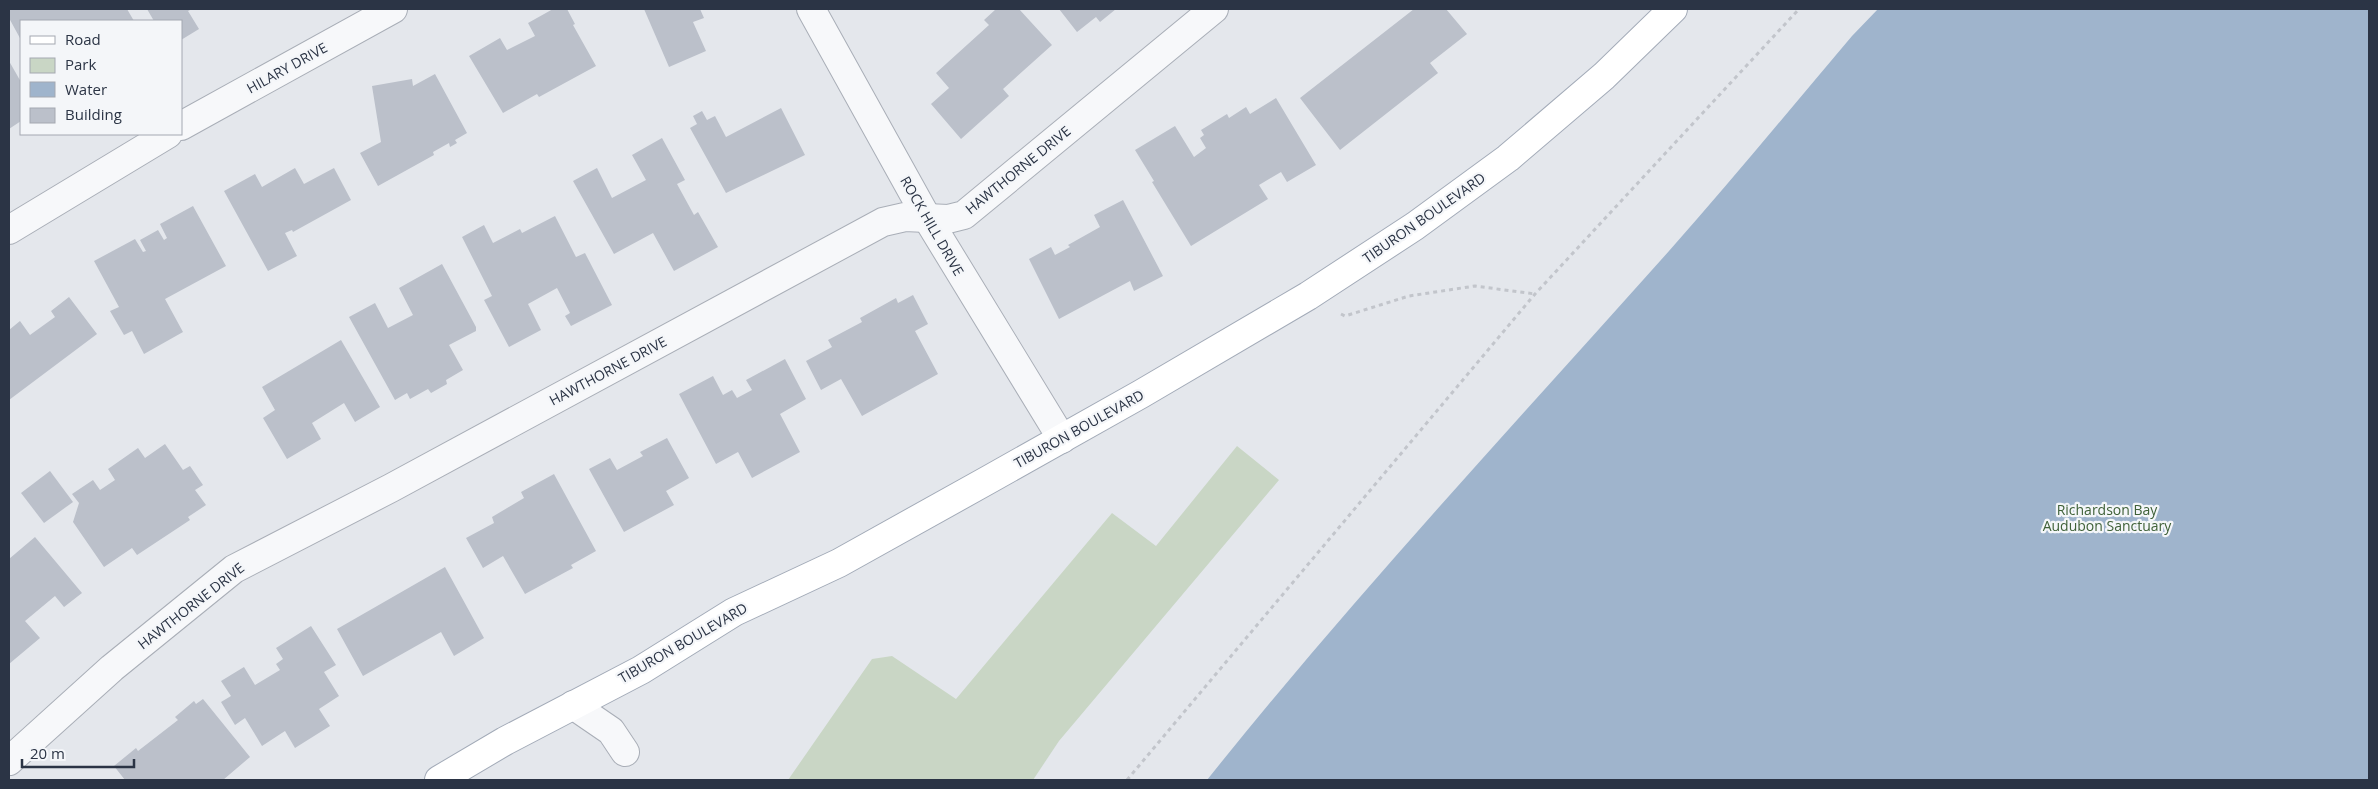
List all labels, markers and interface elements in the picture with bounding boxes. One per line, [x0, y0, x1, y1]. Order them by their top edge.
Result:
legend [20, 20, 182, 135]
text: Road [65, 29, 101, 49]
street label: HILARY DRIVE [243, 38, 330, 98]
text: Park [65, 54, 96, 74]
text: Water [65, 79, 107, 99]
text: Building [65, 104, 122, 124]
street label: HAWTHORNE DRIVE [961, 121, 1074, 218]
street label: TIBURON BOULEVARD [1359, 168, 1489, 267]
street label: ROCK HILL DRIVE [896, 173, 969, 279]
street label: HAWTHORNE DRIVE [546, 332, 670, 410]
street label: TIBURON BOULEVARD [1010, 385, 1147, 472]
park label: Richardson Bay Audubon Sanctuary [2043, 500, 2172, 535]
street label: HAWTHORNE DRIVE [133, 558, 248, 653]
street label: TIBURON BOULEVARD [615, 598, 751, 687]
scale bar [22, 736, 135, 768]
text: 20 m [30, 743, 65, 763]

